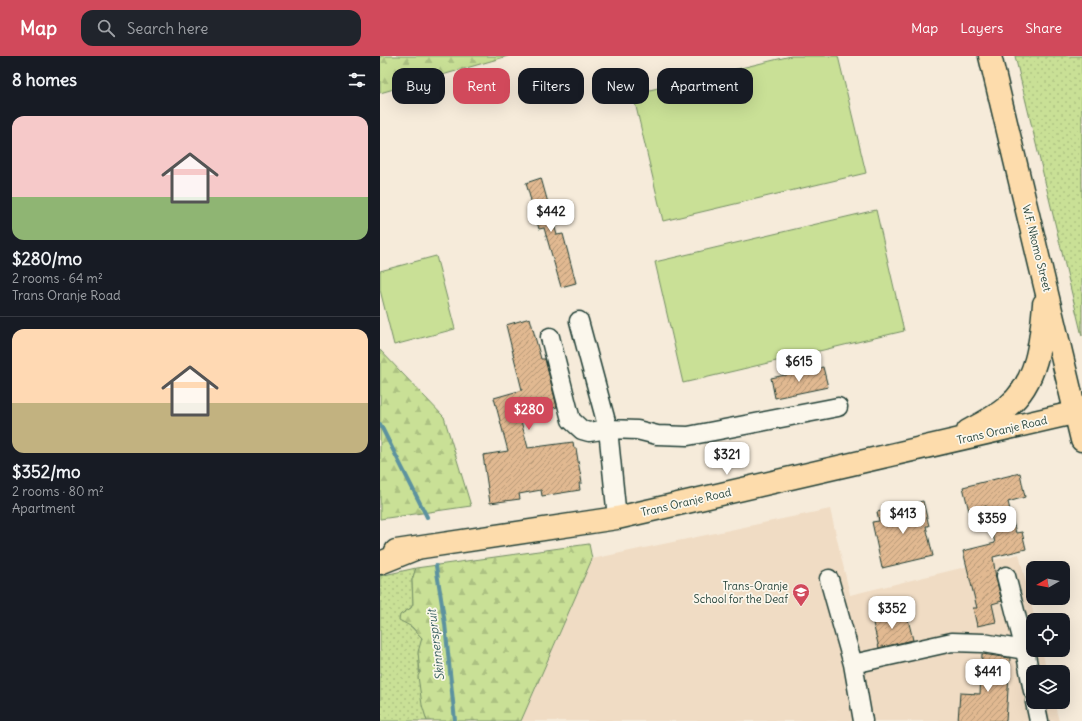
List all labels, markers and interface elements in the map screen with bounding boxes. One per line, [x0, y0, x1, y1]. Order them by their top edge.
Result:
search box [81, 10, 361, 46]
text: Map [20, 16, 57, 40]
icon: search [95, 17, 117, 39]
text: Search here [127, 19, 208, 38]
text: Map [911, 19, 938, 37]
text: Layers [960, 19, 1003, 37]
text: Share [1025, 19, 1062, 37]
chip: Buy [392, 68, 445, 104]
chip: Rent [453, 68, 510, 104]
chip: Filters [518, 68, 584, 104]
chip: New [592, 68, 649, 104]
chip: Apartment [657, 68, 753, 104]
text: 8 homes [12, 69, 77, 91]
icon: filters [346, 69, 368, 91]
icon: home [154, 142, 226, 214]
pin: $442 [527, 199, 575, 233]
text: $442 [536, 203, 566, 220]
street label: W.F. Nkomo Street [1019, 203, 1055, 293]
text: $280/mo [12, 248, 82, 270]
text: 2 rooms · 64 m² [12, 270, 103, 287]
text: Trans Oranje Road [12, 287, 121, 304]
pin: $615 [775, 349, 823, 383]
text: $615 [785, 353, 813, 370]
icon: home [154, 355, 226, 427]
pin: $280 [505, 397, 553, 431]
text: $280 [514, 401, 544, 418]
street label: Trans Oranje Road [956, 413, 1049, 447]
pin: $321 [703, 442, 751, 476]
text: $321 [714, 446, 740, 463]
text: $352/mo [12, 461, 81, 483]
text: 2 rooms · 80 m² [12, 483, 104, 500]
street label: Trans Oranje Road [640, 485, 733, 519]
text: Apartment [12, 500, 75, 517]
pin: $413 [879, 501, 927, 535]
text: $413 [889, 505, 917, 522]
pin: $359 [968, 506, 1016, 540]
text: $359 [977, 510, 1007, 527]
north arrow [1026, 561, 1070, 605]
map controls [1026, 561, 1070, 709]
place label: Trans-Oranje School for the Deaf [694, 579, 788, 606]
school or university icon: Trans-Oranje School for the Deaf [791, 582, 811, 607]
pin: $352 [868, 596, 916, 630]
text: $352 [877, 600, 907, 617]
water label: Skinnerspruit [423, 607, 447, 682]
button: locate [1026, 613, 1070, 657]
pin: $441 [964, 659, 1012, 693]
text: $441 [974, 663, 1002, 680]
button: layers [1026, 665, 1070, 709]

